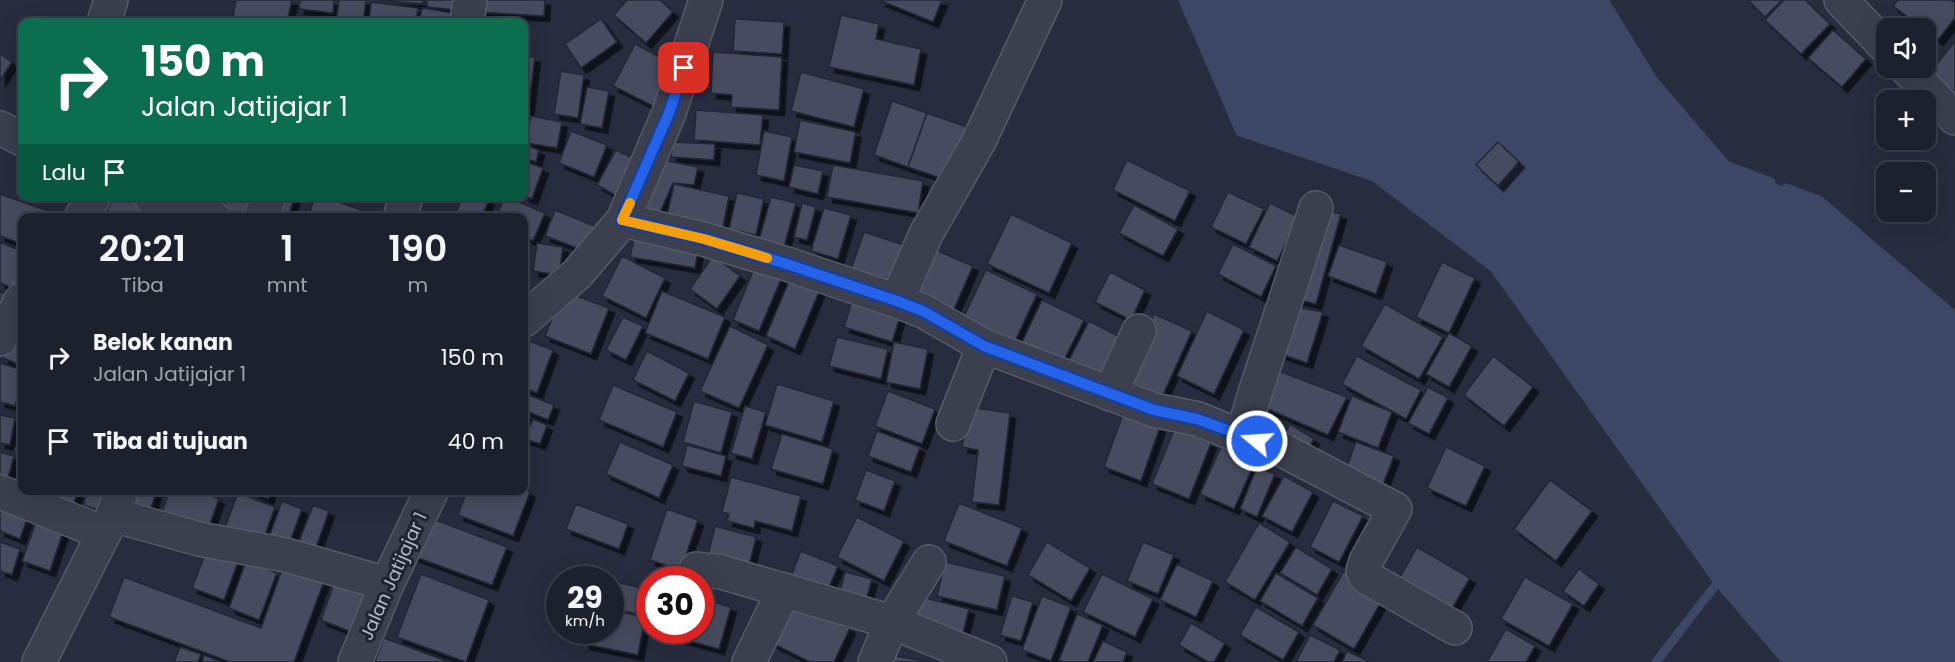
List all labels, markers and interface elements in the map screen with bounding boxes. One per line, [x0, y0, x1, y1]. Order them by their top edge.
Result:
map controls [1876, 18, 1936, 222]
button: sound [1876, 18, 1936, 78]
text: 150 m [141, 32, 265, 91]
icon: right [42, 42, 120, 120]
pin [658, 42, 709, 93]
icon: arrive [667, 51, 700, 84]
text: Jalan Jatijajar 1 [141, 88, 348, 125]
button: + [1876, 90, 1936, 150]
icon: arrive [98, 156, 131, 189]
text: Lalu [42, 157, 86, 188]
button: − [1876, 162, 1936, 222]
text: 20:21 [99, 223, 186, 274]
text: 1 [281, 223, 294, 274]
text: 190 [388, 223, 447, 274]
text: Tiba [121, 271, 164, 299]
text: mnt [267, 271, 307, 299]
text: m [407, 271, 428, 299]
text: Belok kanan [93, 327, 233, 358]
icon: right [42, 341, 75, 374]
text: 150 m [441, 342, 504, 373]
text: Jalan Jatijajar 1 [93, 360, 246, 388]
position arrow [1225, 409, 1289, 473]
icon: arrive [42, 425, 75, 458]
text: Tiba di tujuan [93, 426, 248, 457]
text: 40 m [448, 426, 504, 457]
street label: Jalan Jatijajar 1 [354, 508, 432, 644]
speed limit sign: 30 [636, 566, 714, 644]
text: 29 [567, 576, 603, 619]
text: km/h [565, 610, 605, 631]

